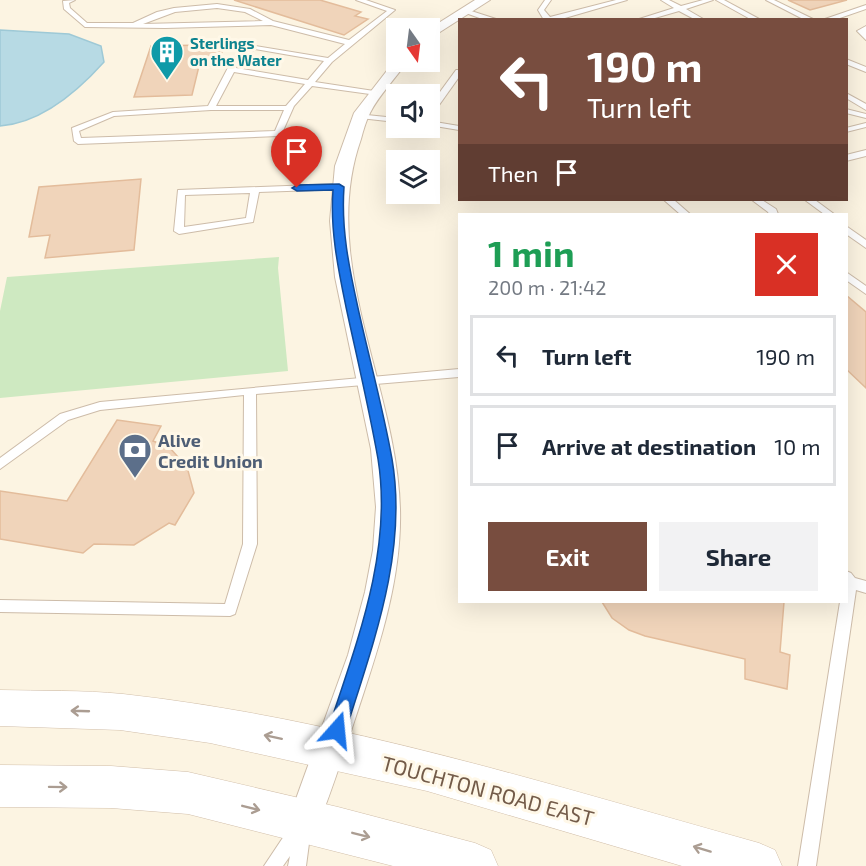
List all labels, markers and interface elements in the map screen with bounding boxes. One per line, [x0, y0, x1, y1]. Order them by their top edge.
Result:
north arrow [386, 18, 440, 72]
map controls [386, 18, 440, 204]
building icon: Sterlings on the Water [149, 34, 185, 81]
place label: Sterlings on the Water [190, 34, 282, 69]
text: 190 m [587, 40, 703, 90]
icon: left [488, 42, 566, 120]
button: sound [386, 84, 440, 138]
text: Turn left [587, 91, 691, 123]
pin [271, 126, 322, 188]
icon: arrive [280, 135, 313, 168]
button: layers [386, 150, 440, 204]
icon: arrive [550, 156, 583, 189]
text: Then [488, 160, 538, 186]
text: 1 min [488, 231, 575, 274]
button: close [755, 233, 818, 296]
text: 200 m · 21:42 [488, 275, 606, 299]
icon: left [491, 339, 524, 372]
text: Turn left [542, 343, 631, 369]
text: 190 m [756, 343, 815, 369]
place label: Alive Credit Union [158, 429, 263, 472]
icon: arrive [491, 429, 524, 462]
bank icon: Alive Credit Union [117, 432, 153, 479]
text: Arrive at destination [542, 433, 756, 459]
text: 10 m [774, 433, 821, 459]
button: Exit [488, 522, 647, 591]
button: Share [659, 522, 818, 591]
position arrow [305, 698, 369, 762]
one-way arrow [71, 705, 91, 716]
one-way arrow [264, 731, 284, 742]
street label: TOUCHTON ROAD EAST [379, 750, 597, 830]
one-way arrow [48, 781, 68, 793]
one-way arrow [242, 803, 261, 815]
one-way arrow [351, 830, 370, 841]
one-way arrow [693, 843, 712, 854]

